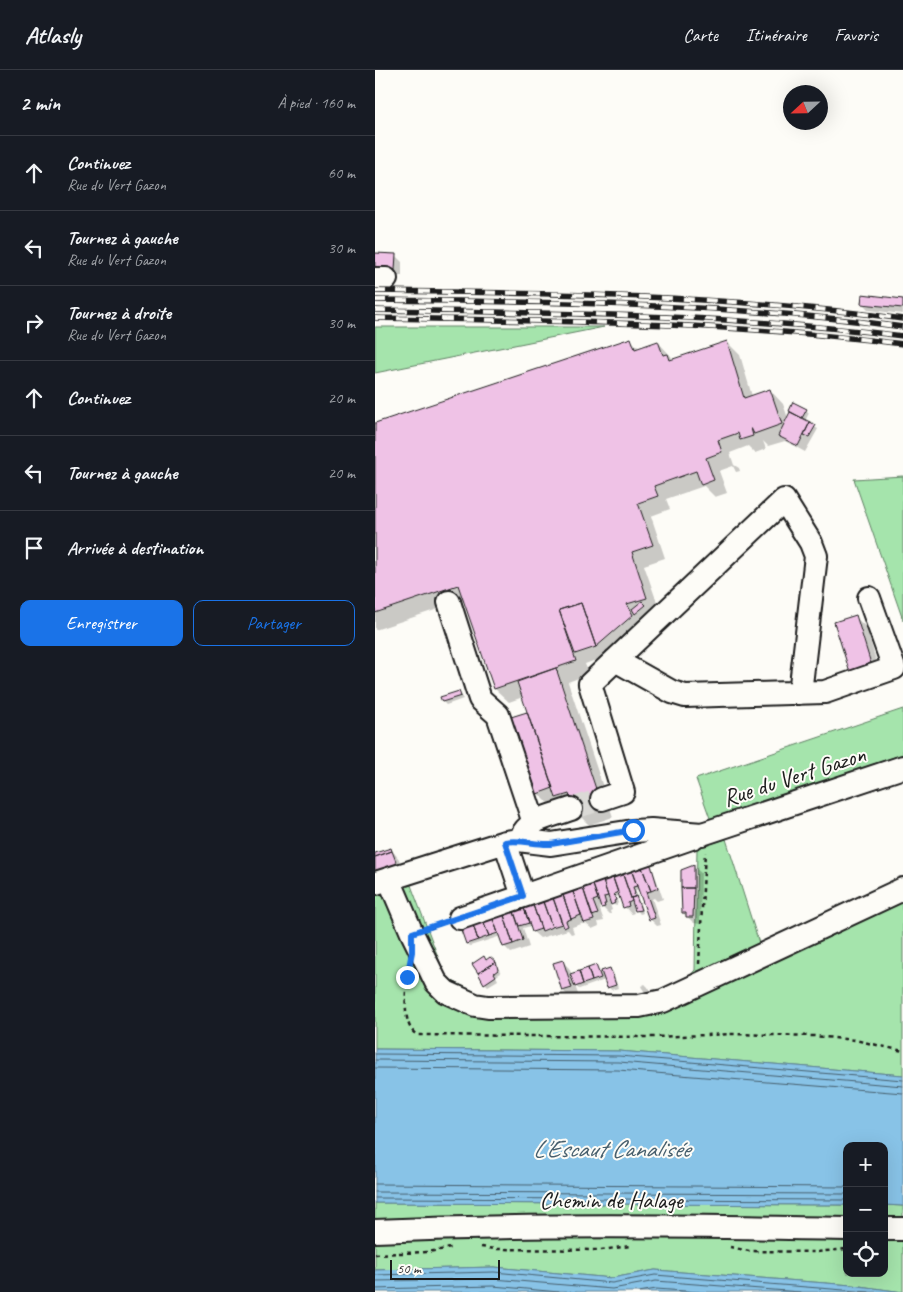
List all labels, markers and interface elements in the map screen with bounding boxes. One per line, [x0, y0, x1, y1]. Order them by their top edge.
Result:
text: Atlasly [25, 20, 81, 50]
text: Carte [683, 24, 718, 46]
text: Itinéraire [746, 24, 807, 46]
text: Favoris [835, 24, 878, 46]
north arrow [783, 85, 828, 130]
text: 2 min [20, 90, 60, 116]
text: À pied · 160 m [277, 93, 355, 113]
text: Continuez [67, 151, 130, 175]
icon: ahead [20, 159, 48, 187]
text: 60 m [328, 163, 355, 183]
text: Rue du Vert Gazon [67, 175, 166, 195]
text: Tournez à gauche [67, 226, 178, 250]
icon: left [20, 234, 48, 262]
text: 30 m [328, 238, 355, 258]
text: Rue du Vert Gazon [67, 250, 166, 270]
text: Tournez à droite [67, 301, 171, 325]
icon: right [20, 309, 48, 337]
text: 30 m [328, 313, 355, 333]
text: Rue du Vert Gazon [67, 325, 166, 345]
icon: ahead [20, 384, 48, 412]
text: Continuez [67, 386, 130, 410]
text: 20 m [328, 388, 355, 408]
icon: left [20, 459, 48, 487]
text: Tournez à gauche [67, 461, 178, 485]
text: 20 m [328, 463, 355, 483]
icon: arrive [20, 534, 48, 562]
text: Arrivée à destination [67, 536, 203, 560]
button: Enregistrer [20, 600, 183, 646]
button: Partager [193, 600, 355, 646]
street label: Rue du Vert Gazon [719, 739, 869, 813]
route start [622, 819, 645, 842]
route end [396, 966, 419, 989]
water label: L'Escaut Canalisée [533, 1133, 693, 1165]
map controls [843, 1142, 888, 1277]
button: + [843, 1142, 888, 1187]
street label: Chemin de Halage [539, 1185, 685, 1215]
button: − [843, 1187, 888, 1232]
button: locate [843, 1232, 888, 1277]
scale bar [390, 1257, 500, 1280]
text: 50 m [397, 1260, 421, 1277]

